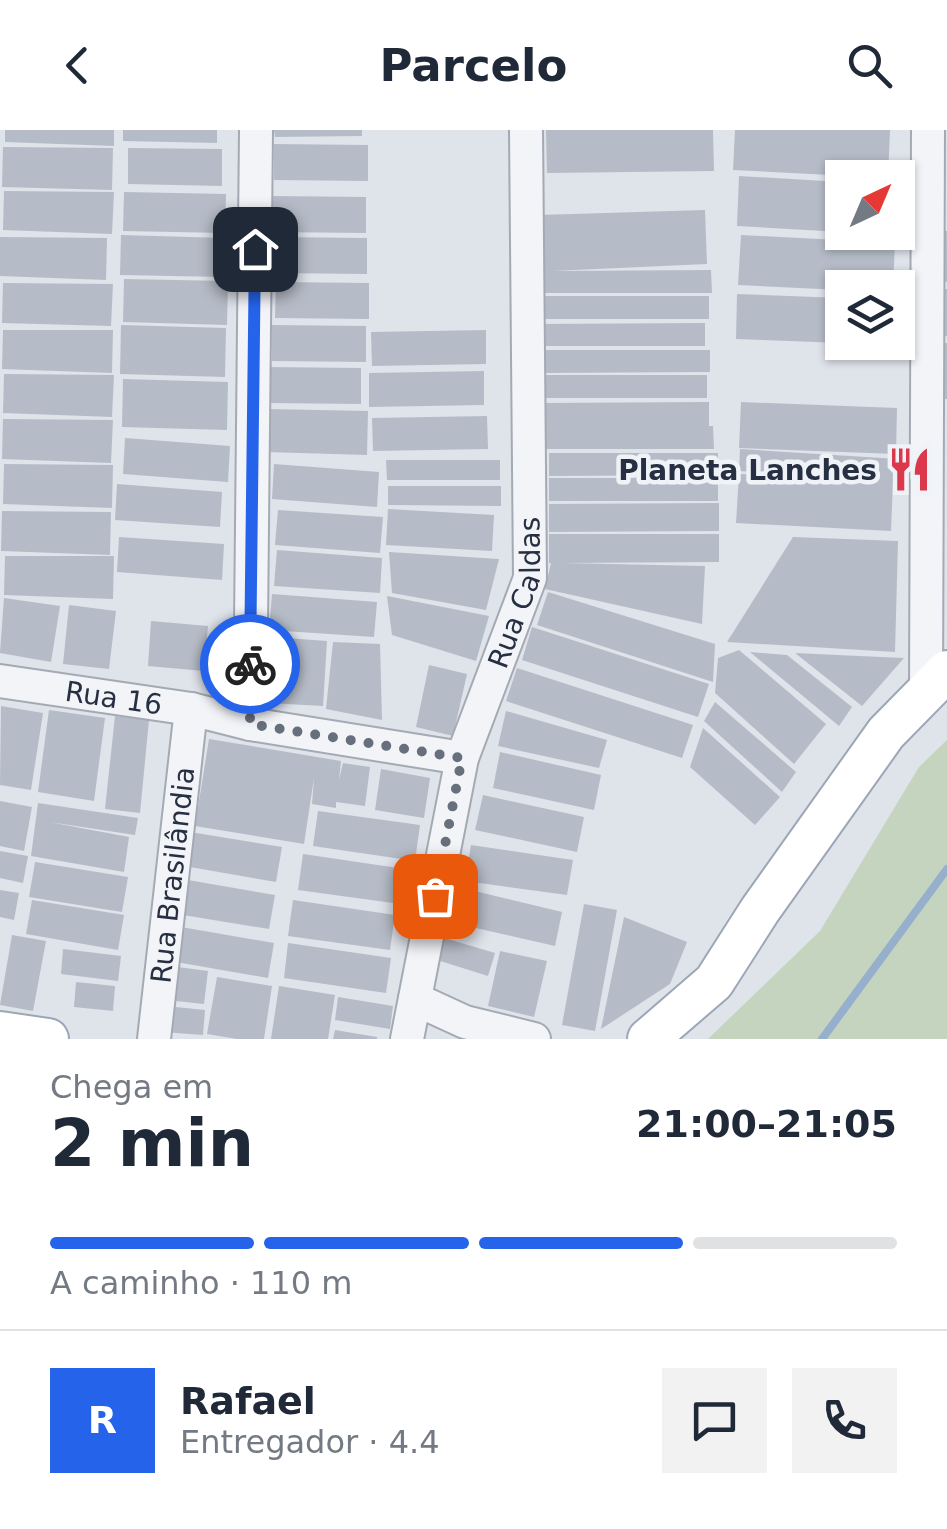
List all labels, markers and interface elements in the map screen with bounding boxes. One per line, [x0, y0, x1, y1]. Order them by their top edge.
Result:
icon: back [50, 38, 105, 93]
icon: search [842, 38, 897, 93]
text: Parcelo [380, 39, 567, 92]
north arrow [825, 160, 915, 250]
map controls [825, 160, 915, 360]
pin [213, 207, 298, 292]
icon: home [228, 222, 283, 277]
button: layers [825, 270, 915, 360]
restaurant icon: Planeta Lanches [886, 446, 934, 494]
place label: Planeta Lanches [618, 454, 877, 487]
street label: Rua Caldas [482, 517, 547, 673]
courier [200, 614, 300, 714]
icon: bike [223, 637, 278, 692]
street label: Rua 16 [63, 675, 164, 722]
street label: Rua Brasilândia [144, 765, 201, 985]
pin [393, 854, 478, 939]
icon: bag [408, 869, 463, 924]
text: Chega em [50, 1068, 213, 1106]
text: 21:00–21:05 [636, 1102, 897, 1146]
text: 2 min [50, 1106, 254, 1181]
text: A caminho · 110 m [50, 1264, 352, 1302]
button: chat [662, 1368, 767, 1473]
button: phone [792, 1368, 897, 1473]
text: Rafael [180, 1379, 316, 1423]
text: R [88, 1398, 117, 1442]
text: Entregador · 4.4 [180, 1423, 440, 1461]

